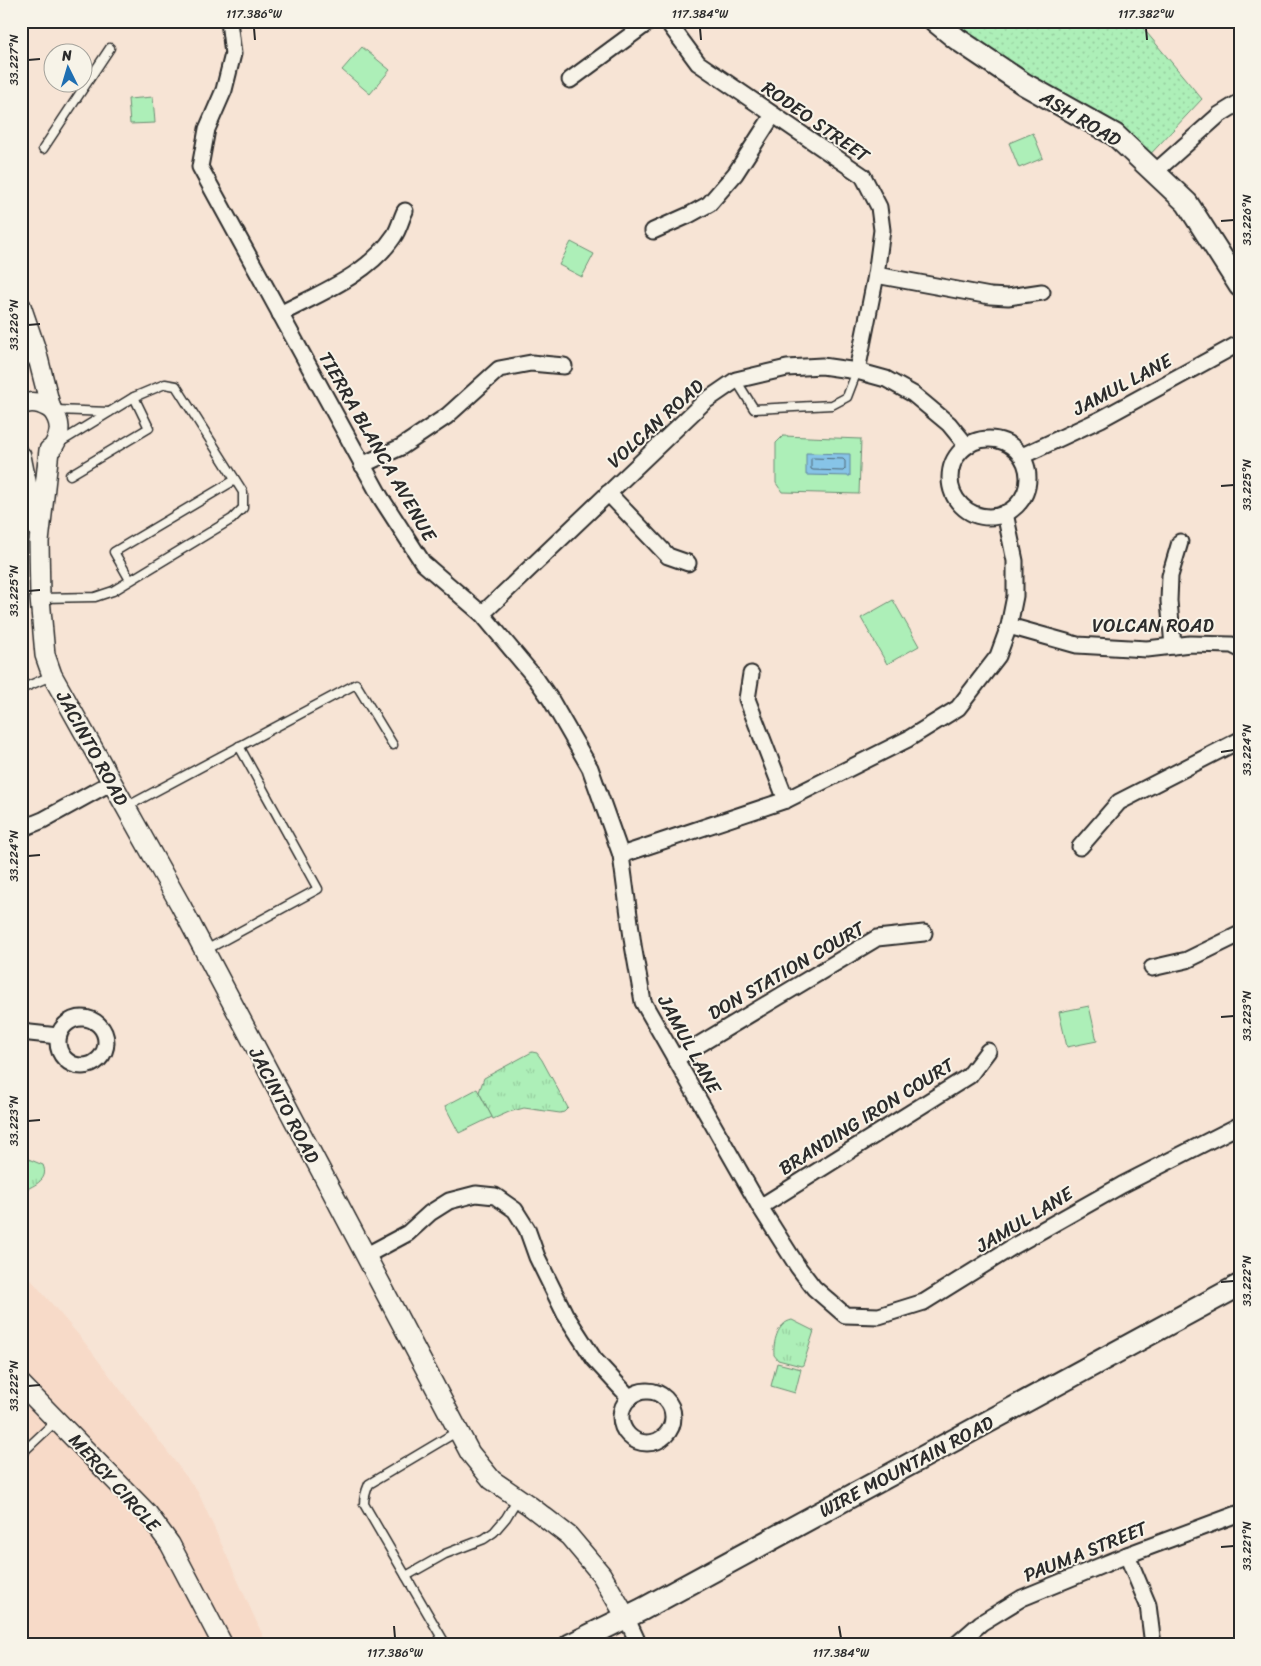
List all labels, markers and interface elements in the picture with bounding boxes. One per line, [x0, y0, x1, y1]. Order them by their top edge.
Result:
text: 117.386°W [226, 3, 283, 25]
text: 117.384°W [672, 3, 729, 25]
text: 117.382°W [1118, 3, 1175, 25]
text: 33.227°N [3, 34, 25, 85]
north arrow [42, 42, 92, 92]
text: N [60, 43, 73, 69]
street label: RODEO STREET [755, 72, 878, 172]
street label: ASH ROAD [1033, 81, 1128, 156]
text: 33.226°N [1236, 194, 1258, 245]
text: 33.226°N [3, 299, 25, 350]
street label: JAMUL LANE [1066, 344, 1179, 425]
street label: TIERRA BLANCA AVENUE [310, 345, 446, 549]
street label: VOLCAN ROAD [599, 370, 712, 476]
text: 33.225°N [1236, 459, 1258, 511]
text: 33.225°N [3, 565, 25, 617]
street label: VOLCAN ROAD [1092, 609, 1215, 642]
street label: JACINTO ROAD [47, 683, 138, 813]
text: 33.224°N [1236, 724, 1258, 776]
text: 33.224°N [3, 830, 25, 882]
street label: DON STATION COURT [702, 911, 872, 1029]
street label: JAMUL LANE [648, 988, 731, 1101]
text: 33.223°N [1236, 990, 1258, 1041]
street label: JACINTO ROAD [240, 1040, 329, 1170]
street label: BRANDING IRON COURT [772, 1048, 961, 1184]
text: 33.223°N [3, 1095, 25, 1146]
street label: JAMUL LANE [968, 1177, 1081, 1262]
text: 33.222°N [1236, 1255, 1258, 1307]
text: 33.222°N [3, 1360, 25, 1412]
street label: WIRE MOUNTAIN ROAD [813, 1406, 1000, 1527]
street label: MERCY CIRCLE [61, 1425, 170, 1541]
street label: PAUMA STREET [1018, 1511, 1154, 1591]
text: 33.221°N [1236, 1521, 1258, 1571]
text: 117.386°W [367, 1642, 424, 1664]
text: 117.384°W [813, 1642, 870, 1664]

